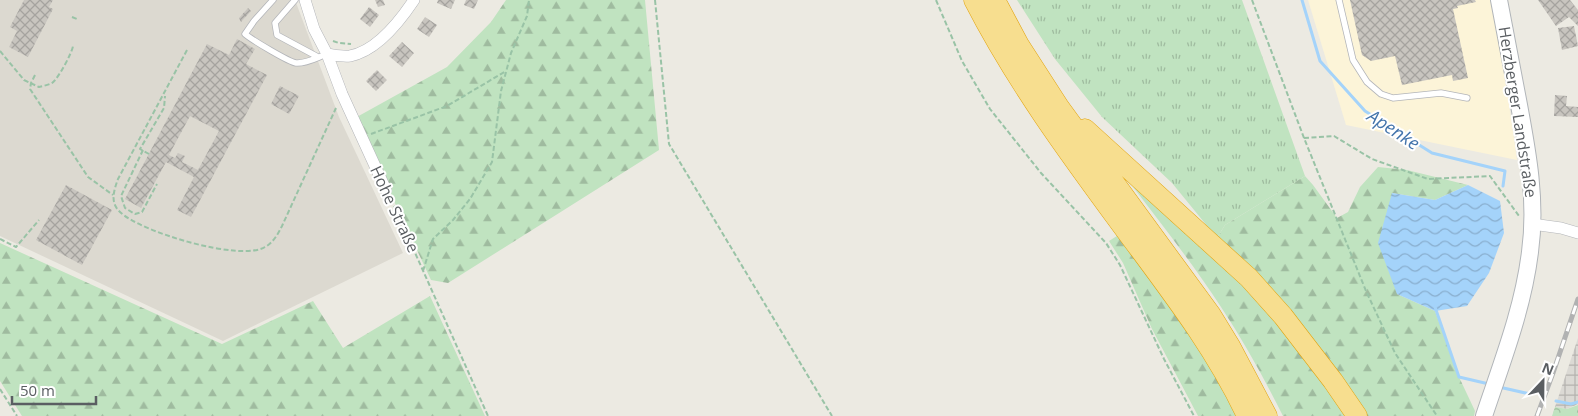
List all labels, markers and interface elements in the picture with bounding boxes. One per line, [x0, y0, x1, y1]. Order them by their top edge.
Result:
street label: Herzberger Landstraße [1494, 25, 1542, 199]
water label: Apenke [1362, 102, 1425, 155]
street label: Hohe Straße [365, 162, 425, 256]
north arrow [1518, 356, 1568, 406]
text: N [1539, 358, 1557, 379]
scale bar [12, 374, 96, 406]
text: 50 m [20, 380, 55, 400]

